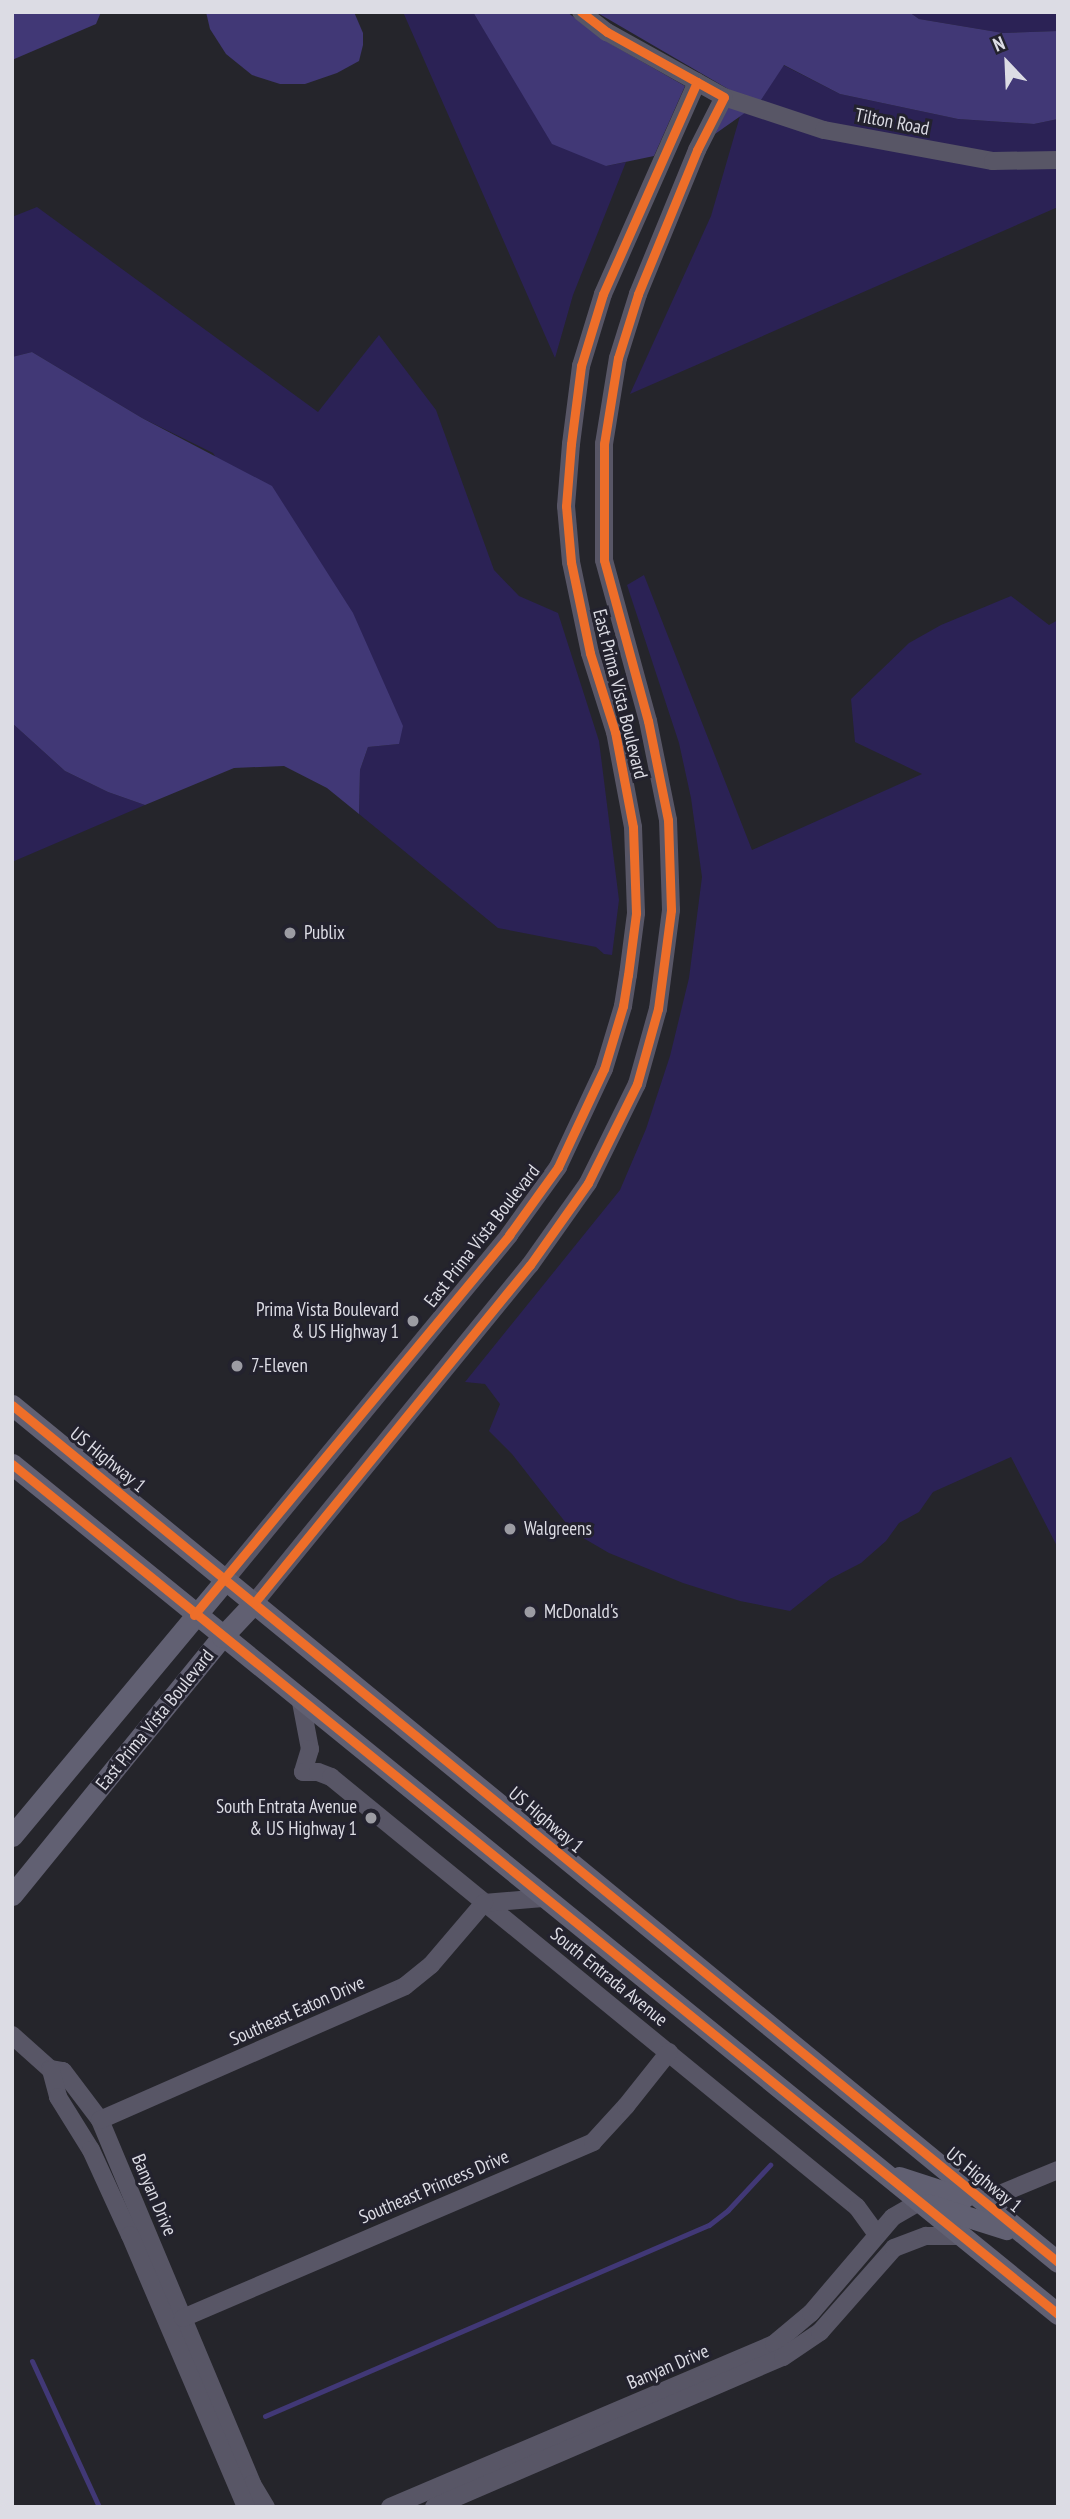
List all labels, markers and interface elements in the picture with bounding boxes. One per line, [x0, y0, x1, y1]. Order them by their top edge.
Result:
north arrow [972, 28, 1042, 98]
text: N [989, 31, 1008, 57]
street label: Tilton Road [853, 104, 931, 140]
street label: East Prima Vista Boulevard [588, 606, 652, 782]
place label: Publix [304, 922, 345, 944]
marker: Publix [282, 925, 298, 941]
street label: East Prima Vista Boulevard [419, 1160, 545, 1312]
place label: Prima Vista Boulevard & US Highway 1 [256, 1299, 399, 1343]
marker: Prima Vista Boulevard & US Highway 1 [405, 1313, 421, 1329]
place label: 7-Eleven [251, 1355, 308, 1377]
marker: 7-Eleven [229, 1358, 245, 1374]
street label: US Highway 1 [65, 1422, 151, 1498]
place label: Walgreens [524, 1518, 592, 1540]
marker: Walgreens [502, 1521, 518, 1537]
place label: McDonald's [544, 1601, 619, 1623]
marker: McDonald's [522, 1604, 538, 1620]
street label: East Prima Vista Boulevard [91, 1645, 219, 1795]
street label: US Highway 1 [504, 1782, 588, 1858]
place label: South Entrata Avenue & US Highway 1 [215, 1796, 357, 1840]
marker: South Entrata Avenue & US Highway 1 [363, 1810, 379, 1826]
street label: South Entrada Avenue [546, 1923, 672, 2031]
street label: Southeast Eaton Drive [226, 1971, 368, 2051]
street label: US Highway 1 [941, 2142, 1027, 2218]
street label: Southeast Princess Drive [356, 2145, 512, 2229]
street label: Banyan Drive [127, 2151, 181, 2239]
street label: Banyan Drive [624, 2340, 712, 2394]

